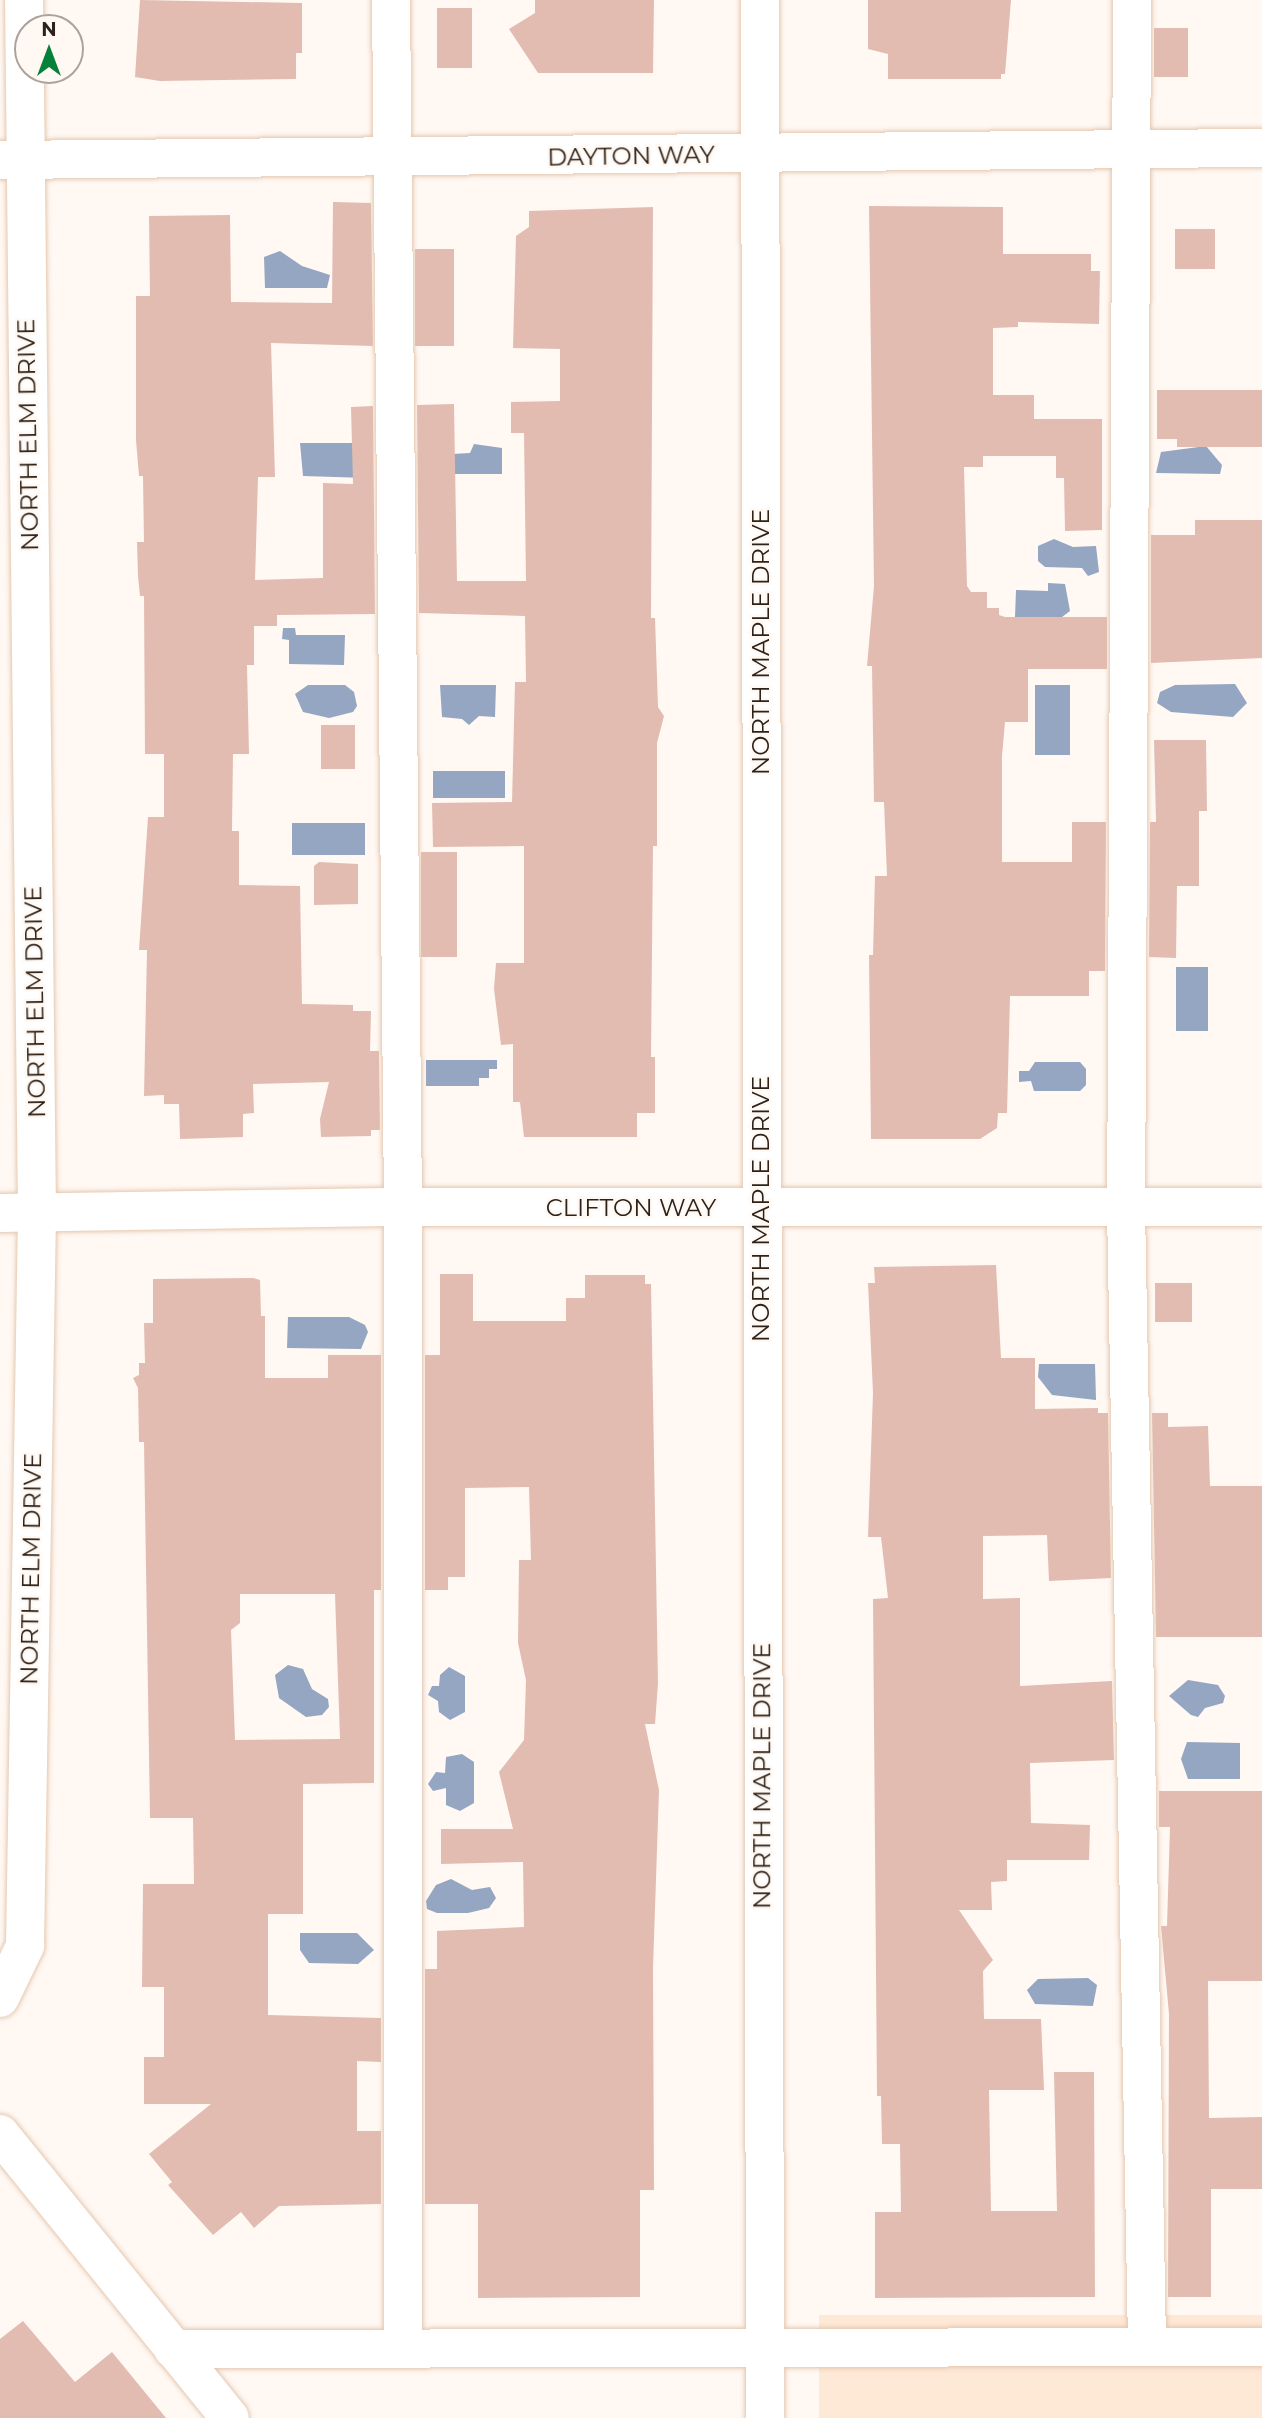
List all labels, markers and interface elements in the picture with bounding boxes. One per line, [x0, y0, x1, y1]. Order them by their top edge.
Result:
north arrow [14, 14, 84, 84]
text: N [41, 18, 57, 41]
street label: DAYTON WAY [547, 140, 715, 172]
street label: NORTH ELM DRIVE [12, 319, 44, 551]
street label: NORTH MAPLE DRIVE [747, 509, 775, 775]
street label: NORTH ELM DRIVE [19, 886, 51, 1118]
street label: NORTH MAPLE DRIVE [747, 1076, 775, 1342]
street label: CLIFTON WAY [546, 1194, 716, 1222]
street label: NORTH ELM DRIVE [15, 1453, 47, 1685]
street label: NORTH MAPLE DRIVE [748, 1643, 776, 1909]

